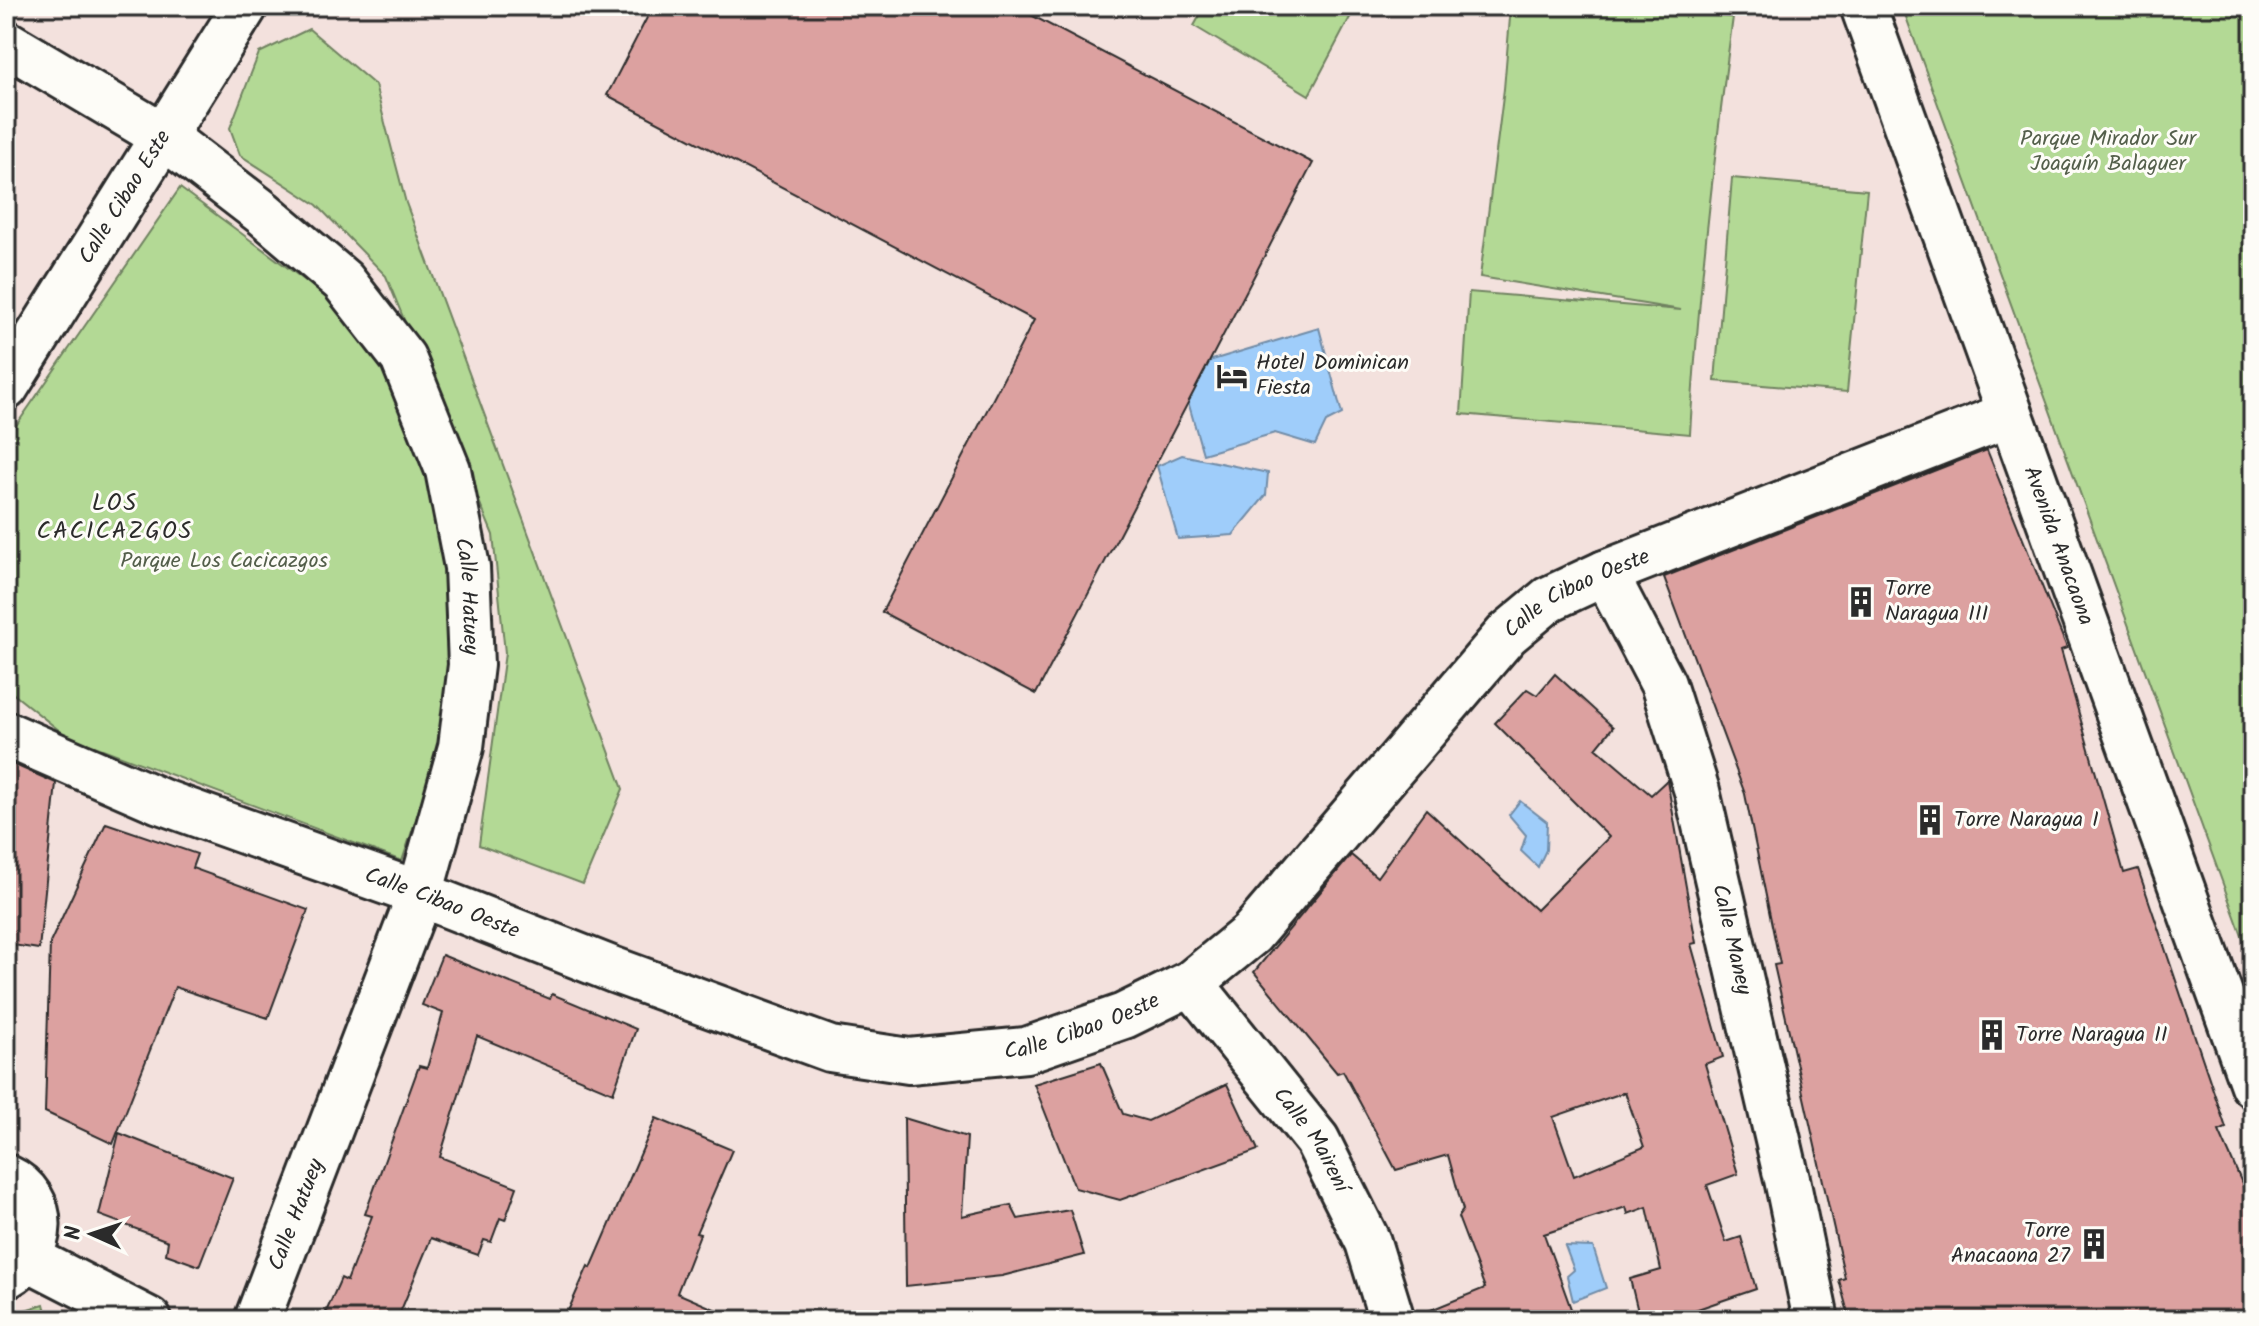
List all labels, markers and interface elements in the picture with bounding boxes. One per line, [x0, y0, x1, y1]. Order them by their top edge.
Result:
park label: Parque Mirador Sur Joaquín Balaguer [2020, 122, 2198, 182]
street label: Calle Cibao Este [70, 123, 181, 271]
place label: Hotel Dominican Fiesta [1256, 346, 1409, 406]
hotel icon: Hotel Dominican Fiesta [1215, 359, 1249, 393]
street label: Avenida Anacaona [2013, 461, 2103, 630]
district label: LOS CACICAZGOS [37, 484, 193, 551]
street label: Calle Hatuey [444, 535, 488, 656]
street label: Calle Cibao Oeste [1496, 539, 1655, 647]
park label: Parque Los Cacicazgos [120, 544, 328, 579]
place label: Torre Naragua III [1885, 572, 1988, 632]
building icon: Torre Naragua III [1844, 585, 1878, 619]
building icon: Torre Naragua I [1913, 803, 1947, 837]
place label: Torre Naragua I [1954, 803, 2099, 838]
street label: Calle Cibao Oeste [360, 858, 525, 949]
street label: Calle Maney [1702, 881, 1761, 999]
street label: Calle Cibao Oeste [1003, 983, 1166, 1069]
building icon: Torre Naragua II [1975, 1018, 2009, 1052]
place label: Torre Naragua II [2016, 1018, 2168, 1053]
street label: Calle Mairení [1264, 1080, 1360, 1202]
street label: Calle Hatuey [260, 1153, 335, 1276]
north arrow [52, 1194, 132, 1274]
place label: Torre Anacaona 27 [1951, 1214, 2071, 1274]
text: N [57, 1225, 92, 1241]
building icon: Torre Anacaona 27 [2077, 1227, 2111, 1261]

